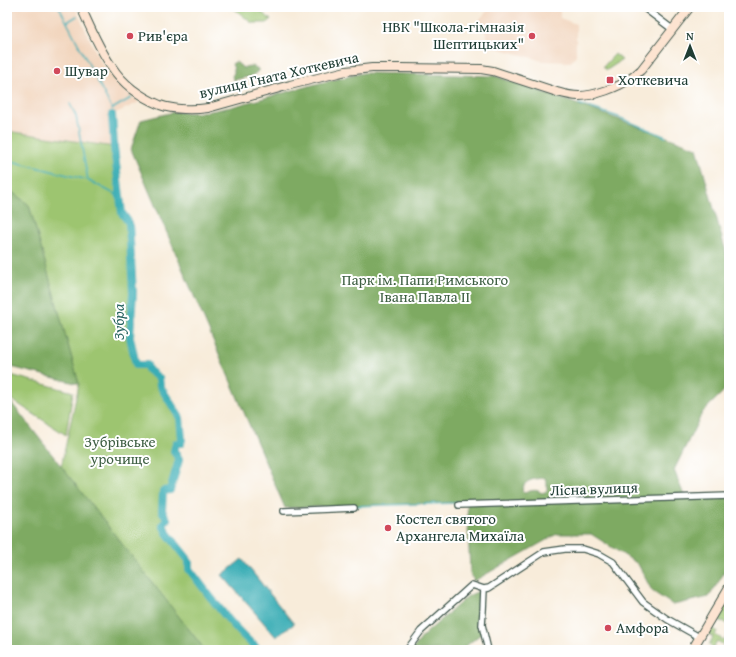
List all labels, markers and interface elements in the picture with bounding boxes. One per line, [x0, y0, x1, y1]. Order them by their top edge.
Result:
place label: НВК "Школа-гімназія Шептицьких" [382, 16, 524, 54]
place label: Рив'єра [138, 25, 189, 46]
north arrow [670, 26, 710, 66]
text: N [686, 28, 694, 44]
marker: Рив'єра [125, 31, 135, 41]
marker: НВК "Школа-гімназія Шептицьких" [527, 31, 537, 41]
street label: вулиця Гната Хоткевича [197, 46, 361, 103]
place label: Шувар [65, 60, 108, 81]
marker: Шувар [52, 66, 62, 76]
place label: Хоткевича [618, 69, 689, 90]
marker: Хоткевича [605, 75, 615, 85]
park label: Парк ім. Папи Римського Івана Павла ІІ [342, 269, 509, 307]
water label: Зубра [106, 303, 130, 340]
park label: Зубрівське урочище [84, 431, 156, 469]
street label: Лісна вулиця [550, 476, 639, 501]
place label: Костел святого Архангела Михаїла [396, 508, 525, 546]
marker: Костел святого Архангела Михаїла [383, 523, 393, 533]
place label: Амфора [616, 617, 670, 638]
marker: Амфора [603, 623, 613, 633]

